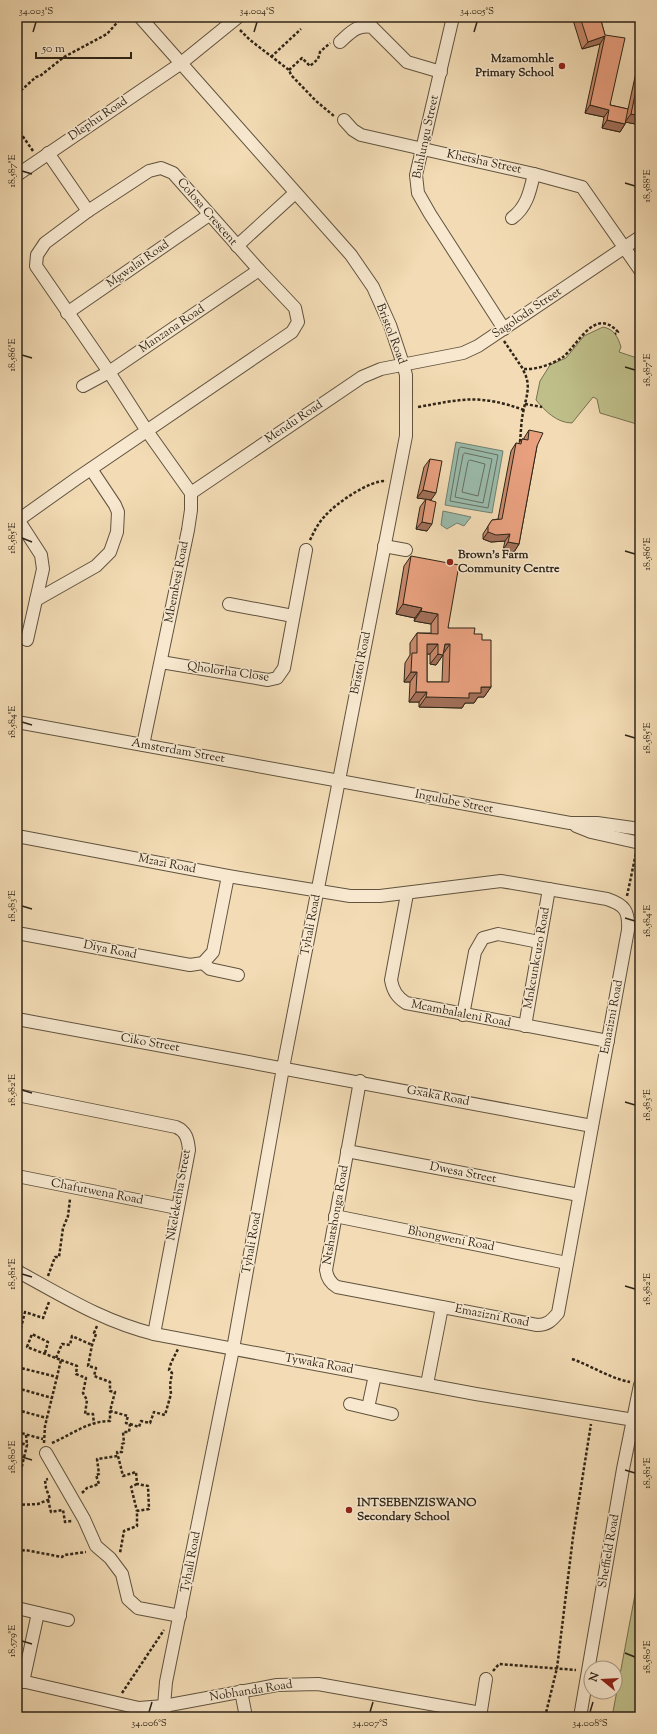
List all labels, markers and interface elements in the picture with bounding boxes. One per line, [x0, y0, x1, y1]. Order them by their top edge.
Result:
text: 34.003°S [19, 4, 53, 19]
text: 34.004°S [240, 4, 274, 19]
text: 34.005°S [460, 4, 494, 19]
scale bar [36, 34, 131, 60]
text: 50 m [41, 40, 65, 58]
place label: Mzamomhle Primary School [474, 50, 555, 82]
marker: Mzamomhle Primary School [557, 61, 567, 71]
street label: Dlephu Road [65, 92, 131, 146]
street label: Buhlungu Street [408, 94, 444, 180]
street label: Khetsha Street [445, 145, 523, 179]
text: 18.587°E [5, 155, 20, 187]
text: 18.588°E [640, 170, 655, 202]
street label: Colosa Crescent [172, 174, 242, 250]
street label: Mgwalai Road [103, 236, 173, 292]
street label: Sagoloda Street [489, 283, 565, 343]
street label: Manzana Road [136, 300, 209, 358]
street label: Bristol Road [371, 301, 411, 367]
text: 18.586°E [5, 339, 20, 371]
text: 18.587°E [640, 354, 655, 386]
street label: Mendu Road [261, 396, 327, 448]
text: 18.585°E [5, 522, 20, 554]
text: 18.586°E [640, 538, 655, 570]
street label: Mbembesi Road [160, 539, 194, 624]
place label: Brown's Farm Community Centre [457, 546, 560, 578]
marker: Brown's Farm Community Centre [445, 557, 455, 567]
street label: Bristol Road [346, 630, 376, 696]
street label: Qholorha Close [186, 657, 271, 687]
text: 18.584°E [5, 706, 20, 738]
text: 18.585°E [640, 722, 655, 754]
street label: Amsterdam Street [130, 734, 226, 768]
street label: Ingulube Street [413, 786, 495, 818]
street label: Mzazi Road [137, 850, 198, 878]
text: 18.583°E [5, 890, 20, 922]
street label: Tyhali Road [296, 893, 326, 957]
street label: Mnkcunkcuzo Road [519, 905, 555, 1010]
text: 18.584°E [640, 905, 655, 937]
street label: Diya Road [82, 936, 138, 964]
street label: Emazizni Road [596, 978, 628, 1056]
street label: Mcambalaleni Road [409, 995, 513, 1033]
street label: Ciko Street [119, 1029, 181, 1057]
text: 18.582°E [5, 1074, 20, 1106]
street label: Gxaka Road [405, 1081, 471, 1111]
text: 18.583°E [640, 1089, 655, 1121]
street label: Nkeleketha Street [162, 1148, 196, 1242]
street label: Dwesa Street [428, 1158, 498, 1188]
street label: Ntshatshonga Road [318, 1163, 354, 1266]
street label: Chafutwena Road [49, 1174, 145, 1210]
street label: Tyhali Road [238, 1211, 266, 1275]
street label: Bhongweni Road [406, 1222, 496, 1256]
text: 18.581°E [5, 1258, 20, 1290]
text: 18.582°E [640, 1273, 655, 1305]
street label: Emazizni Road [453, 1300, 531, 1332]
street label: Tywaka Road [283, 1349, 355, 1379]
text: 18.580°E [5, 1441, 20, 1473]
text: 18.581°E [640, 1457, 655, 1489]
place label: INTSEBENZISWANO Secondary School [356, 1494, 477, 1526]
marker: INTSEBENZISWANO Secondary School [344, 1505, 354, 1515]
street label: Sheffield Road [594, 1513, 624, 1589]
street label: Tyhali Road [176, 1530, 206, 1594]
text: 18.579°E [5, 1625, 20, 1657]
text: 18.580°E [640, 1641, 655, 1673]
north arrow [583, 1660, 623, 1700]
text: N [585, 1670, 603, 1685]
street label: Nobhanda Road [208, 1676, 294, 1706]
text: 34.006°S [131, 1716, 167, 1731]
text: 34.007°S [352, 1716, 388, 1731]
text: 34.008°S [572, 1716, 608, 1731]

